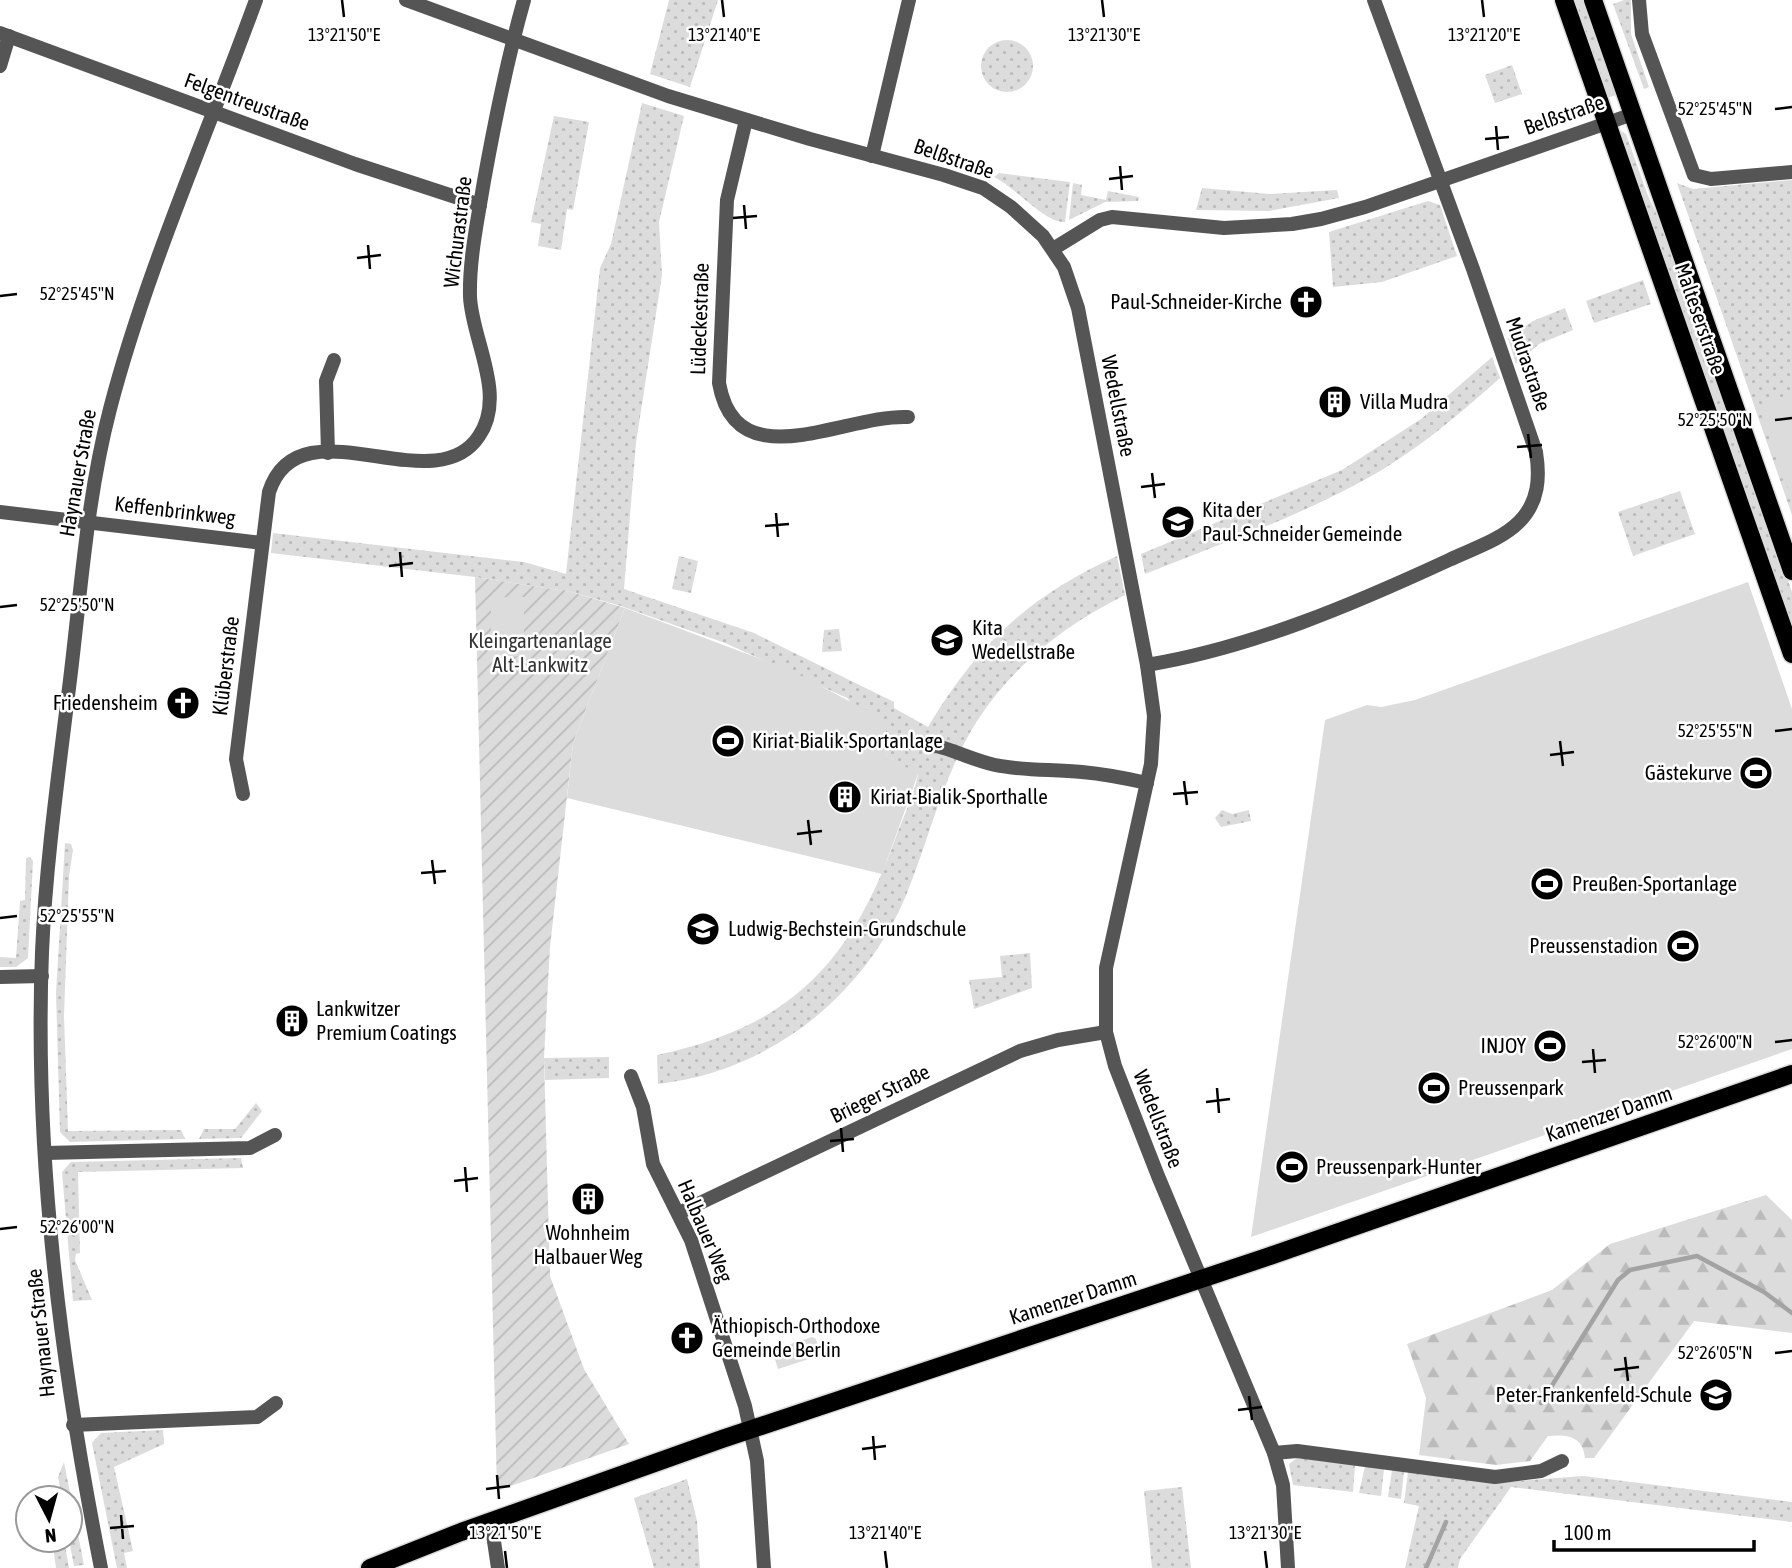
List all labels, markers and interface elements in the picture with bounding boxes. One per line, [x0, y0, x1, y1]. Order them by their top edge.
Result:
text: 13°21'50"E [308, 24, 380, 45]
text: 13°21'40"E [688, 24, 760, 45]
text: 13°21'30"E [1068, 24, 1140, 45]
text: 13°21'20"E [1448, 24, 1520, 45]
street label: Felgentreustraße [181, 67, 313, 135]
street label: Belßstraße [1520, 89, 1607, 139]
text: 52°25'45"N [1677, 98, 1753, 119]
street label: Belßstraße [911, 133, 998, 183]
street label: Wichurastraße [438, 175, 476, 289]
street label: Malteserstraße [1671, 260, 1731, 378]
street label: Lüdeckestraße [685, 262, 713, 375]
text: 52°25'45"N [39, 283, 115, 304]
church icon: Paul-Schneider-Kirche [1287, 283, 1325, 321]
place label: Paul-Schneider-Kirche [1110, 289, 1282, 313]
street label: Mudrastraße [1502, 313, 1556, 414]
street label: Wedellstraße [1097, 353, 1141, 459]
building icon: Villa Mudra [1316, 383, 1354, 421]
place label: Villa Mudra [1360, 389, 1449, 413]
street label: Haynauer Straße [54, 407, 100, 538]
text: 52°25'50"N [1677, 409, 1753, 430]
street label: Keffenbrinkweg [113, 491, 237, 529]
place label: Kita der Paul-Schneider Gemeinde [1202, 497, 1402, 545]
school or university icon: Kita der Paul-Schneider Gemeinde [1159, 503, 1197, 541]
text: 52°25'50"N [39, 594, 115, 615]
street label: Klüberstraße [207, 615, 243, 717]
place label: Kita Wedellstraße [972, 615, 1075, 663]
school or university icon: Kita Wedellstraße [928, 621, 966, 659]
park label: Kleingartenanlage Alt-Lankwitz [468, 628, 612, 676]
church icon: Friedensheim [164, 684, 202, 722]
place label: Friedensheim [53, 690, 158, 714]
text: 52°25'55"N [1677, 720, 1753, 741]
sports icon: Kiriat-Bialik-Sportanlage [709, 722, 747, 760]
place label: Kiriat-Bialik-Sportanlage [752, 728, 943, 752]
sports icon: Gästekurve [1737, 754, 1775, 792]
place label: Gästekurve [1645, 760, 1732, 784]
building icon: Kiriat-Bialik-Sporthalle [826, 778, 864, 816]
place label: Kiriat-Bialik-Sporthalle [870, 784, 1048, 808]
sports icon: Preußen-Sportanlage [1528, 865, 1566, 903]
place label: Preußen-Sportanlage [1572, 871, 1737, 895]
text: 52°25'55"N [39, 905, 115, 926]
school or university icon: Ludwig-Bechstein-Grundschule [684, 910, 722, 948]
place label: Ludwig-Bechstein-Grundschule [728, 916, 966, 940]
sports icon: Preussenstadion [1664, 927, 1702, 965]
place label: Preussenstadion [1529, 933, 1658, 957]
place label: Lankwitzer Premium Coatings [316, 996, 457, 1044]
building icon: Lankwitzer Premium Coatings [273, 1002, 311, 1040]
sports icon: INJOY [1531, 1027, 1569, 1065]
text: 52°26'00"N [1677, 1031, 1753, 1052]
place label: INJOY [1481, 1033, 1527, 1057]
street label: Brieger Straße [826, 1059, 933, 1127]
street label: Wedellstraße [1129, 1066, 1189, 1171]
sports icon: Preussenpark [1415, 1069, 1453, 1107]
place label: Preussenpark [1458, 1075, 1564, 1099]
street label: Kamenzer Damm [1542, 1080, 1675, 1146]
sports icon: Preussenpark-Hunter [1273, 1148, 1311, 1186]
place label: Preussenpark-Hunter [1316, 1154, 1482, 1178]
street label: Halbauer Weg [674, 1176, 738, 1286]
building icon: Wohnheim Halbauer Weg [569, 1180, 607, 1218]
text: 52°26'00"N [39, 1216, 115, 1237]
place label: Wohnheim Halbauer Weg [533, 1220, 643, 1268]
street label: Kamenzer Damm [1006, 1265, 1139, 1329]
street label: Haynauer Straße [21, 1268, 59, 1399]
place label: Äthiopisch-Orthodoxe Gemeinde Berlin [712, 1313, 880, 1361]
church icon: Äthiopisch-Orthodoxe Gemeinde Berlin [668, 1319, 706, 1357]
text: 52°26'05"N [1677, 1342, 1753, 1363]
school or university icon: Peter-Frankenfeld-Schule [1697, 1376, 1735, 1414]
place label: Peter-Frankenfeld-Schule [1496, 1382, 1692, 1406]
north arrow [14, 1484, 84, 1554]
scale bar [1554, 1508, 1754, 1552]
text: 100 m [1564, 1520, 1612, 1544]
text: 13°21'50"E [469, 1522, 541, 1543]
text: 13°21'40"E [849, 1522, 921, 1543]
text: 13°21'30"E [1229, 1522, 1301, 1543]
text: N [44, 1524, 58, 1547]

